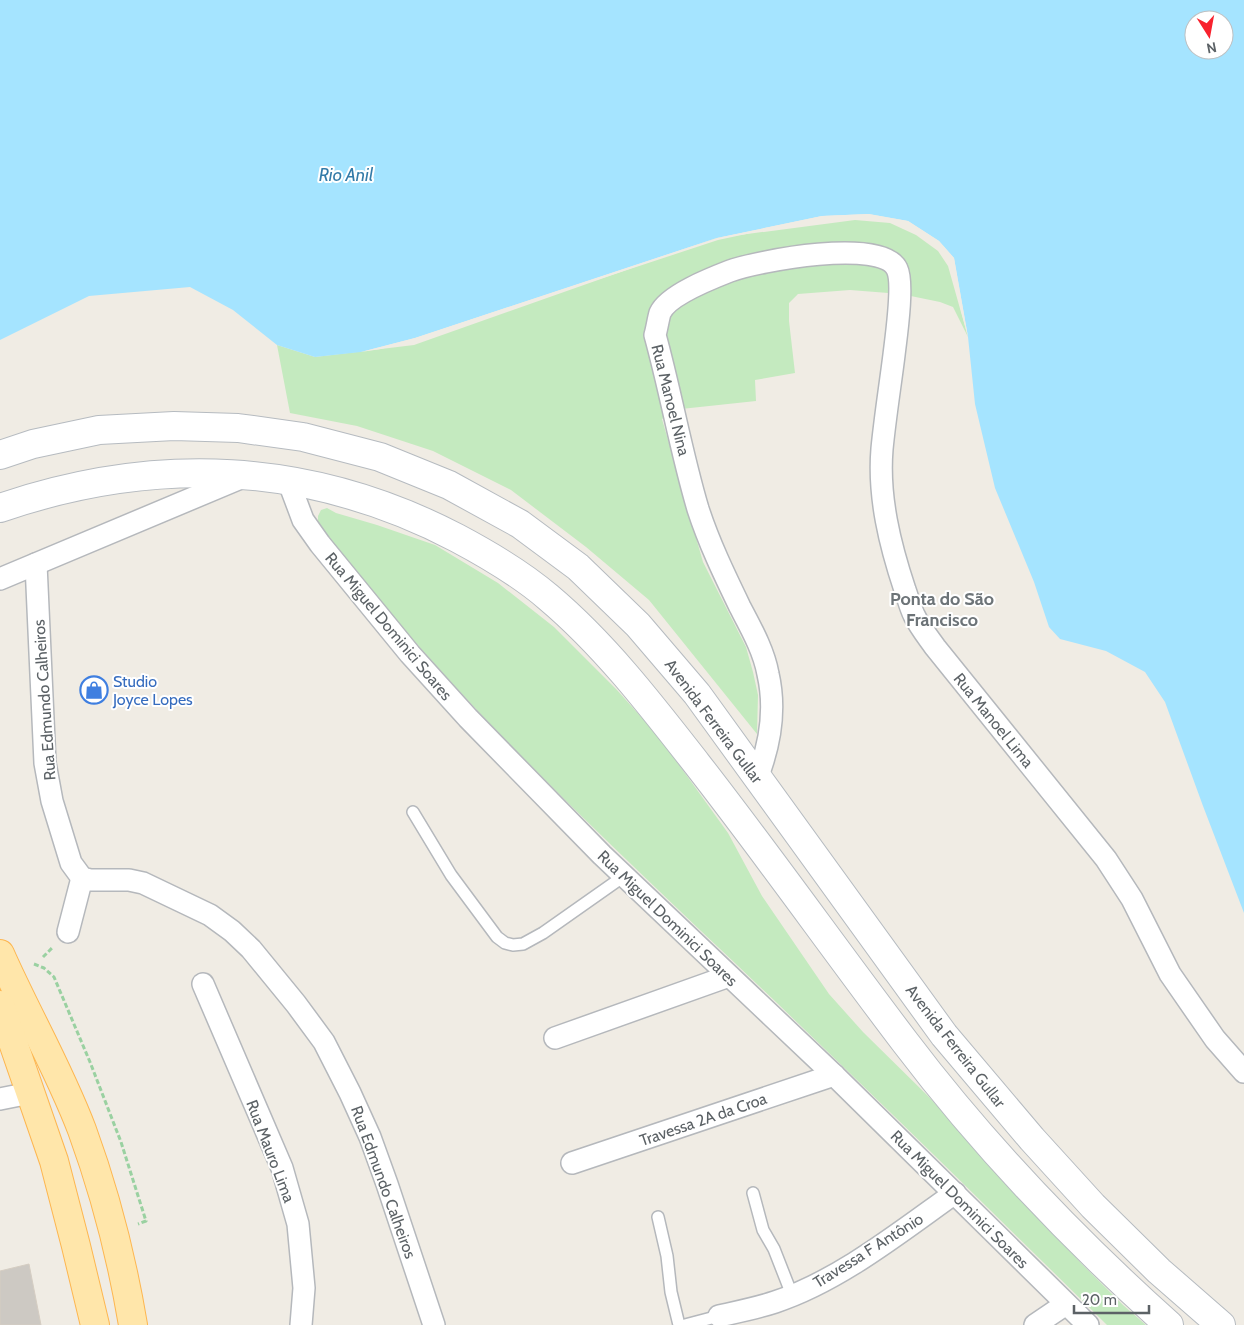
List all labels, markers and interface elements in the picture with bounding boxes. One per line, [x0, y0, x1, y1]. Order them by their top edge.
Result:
north arrow [1184, 10, 1234, 60]
text: N [1205, 38, 1218, 58]
water label: Rio Anil [319, 164, 374, 186]
street label: Rua Manoel Nina [647, 342, 694, 458]
street label: Rua Miguel Dominici Soares [321, 549, 456, 704]
district label: Ponta do São Francisco [890, 588, 994, 631]
street label: Rua Edmundo Calheiros [29, 619, 60, 781]
street label: Avenida Ferreira Gullar [661, 655, 767, 788]
street label: Rua Manoel Lima [950, 669, 1038, 772]
place label: Studio Joyce Lopes [112, 672, 193, 709]
shop icon: Studio Joyce Lopes [79, 675, 109, 705]
street label: Rua Miguel Dominici Soares [594, 847, 742, 990]
street label: Avenida Ferreira Gullar [902, 981, 1010, 1112]
street label: Travessa 2A da Croa [637, 1089, 769, 1150]
street label: Rua Mauro Lima [242, 1097, 299, 1206]
street label: Rua Edmundo Calheiros [347, 1103, 420, 1261]
street label: Rua Miguel Dominici Soares [887, 1126, 1033, 1272]
street label: Travessa F Antônio [810, 1209, 927, 1292]
scale bar [1074, 1282, 1149, 1314]
text: 20 m [1082, 1291, 1117, 1309]

